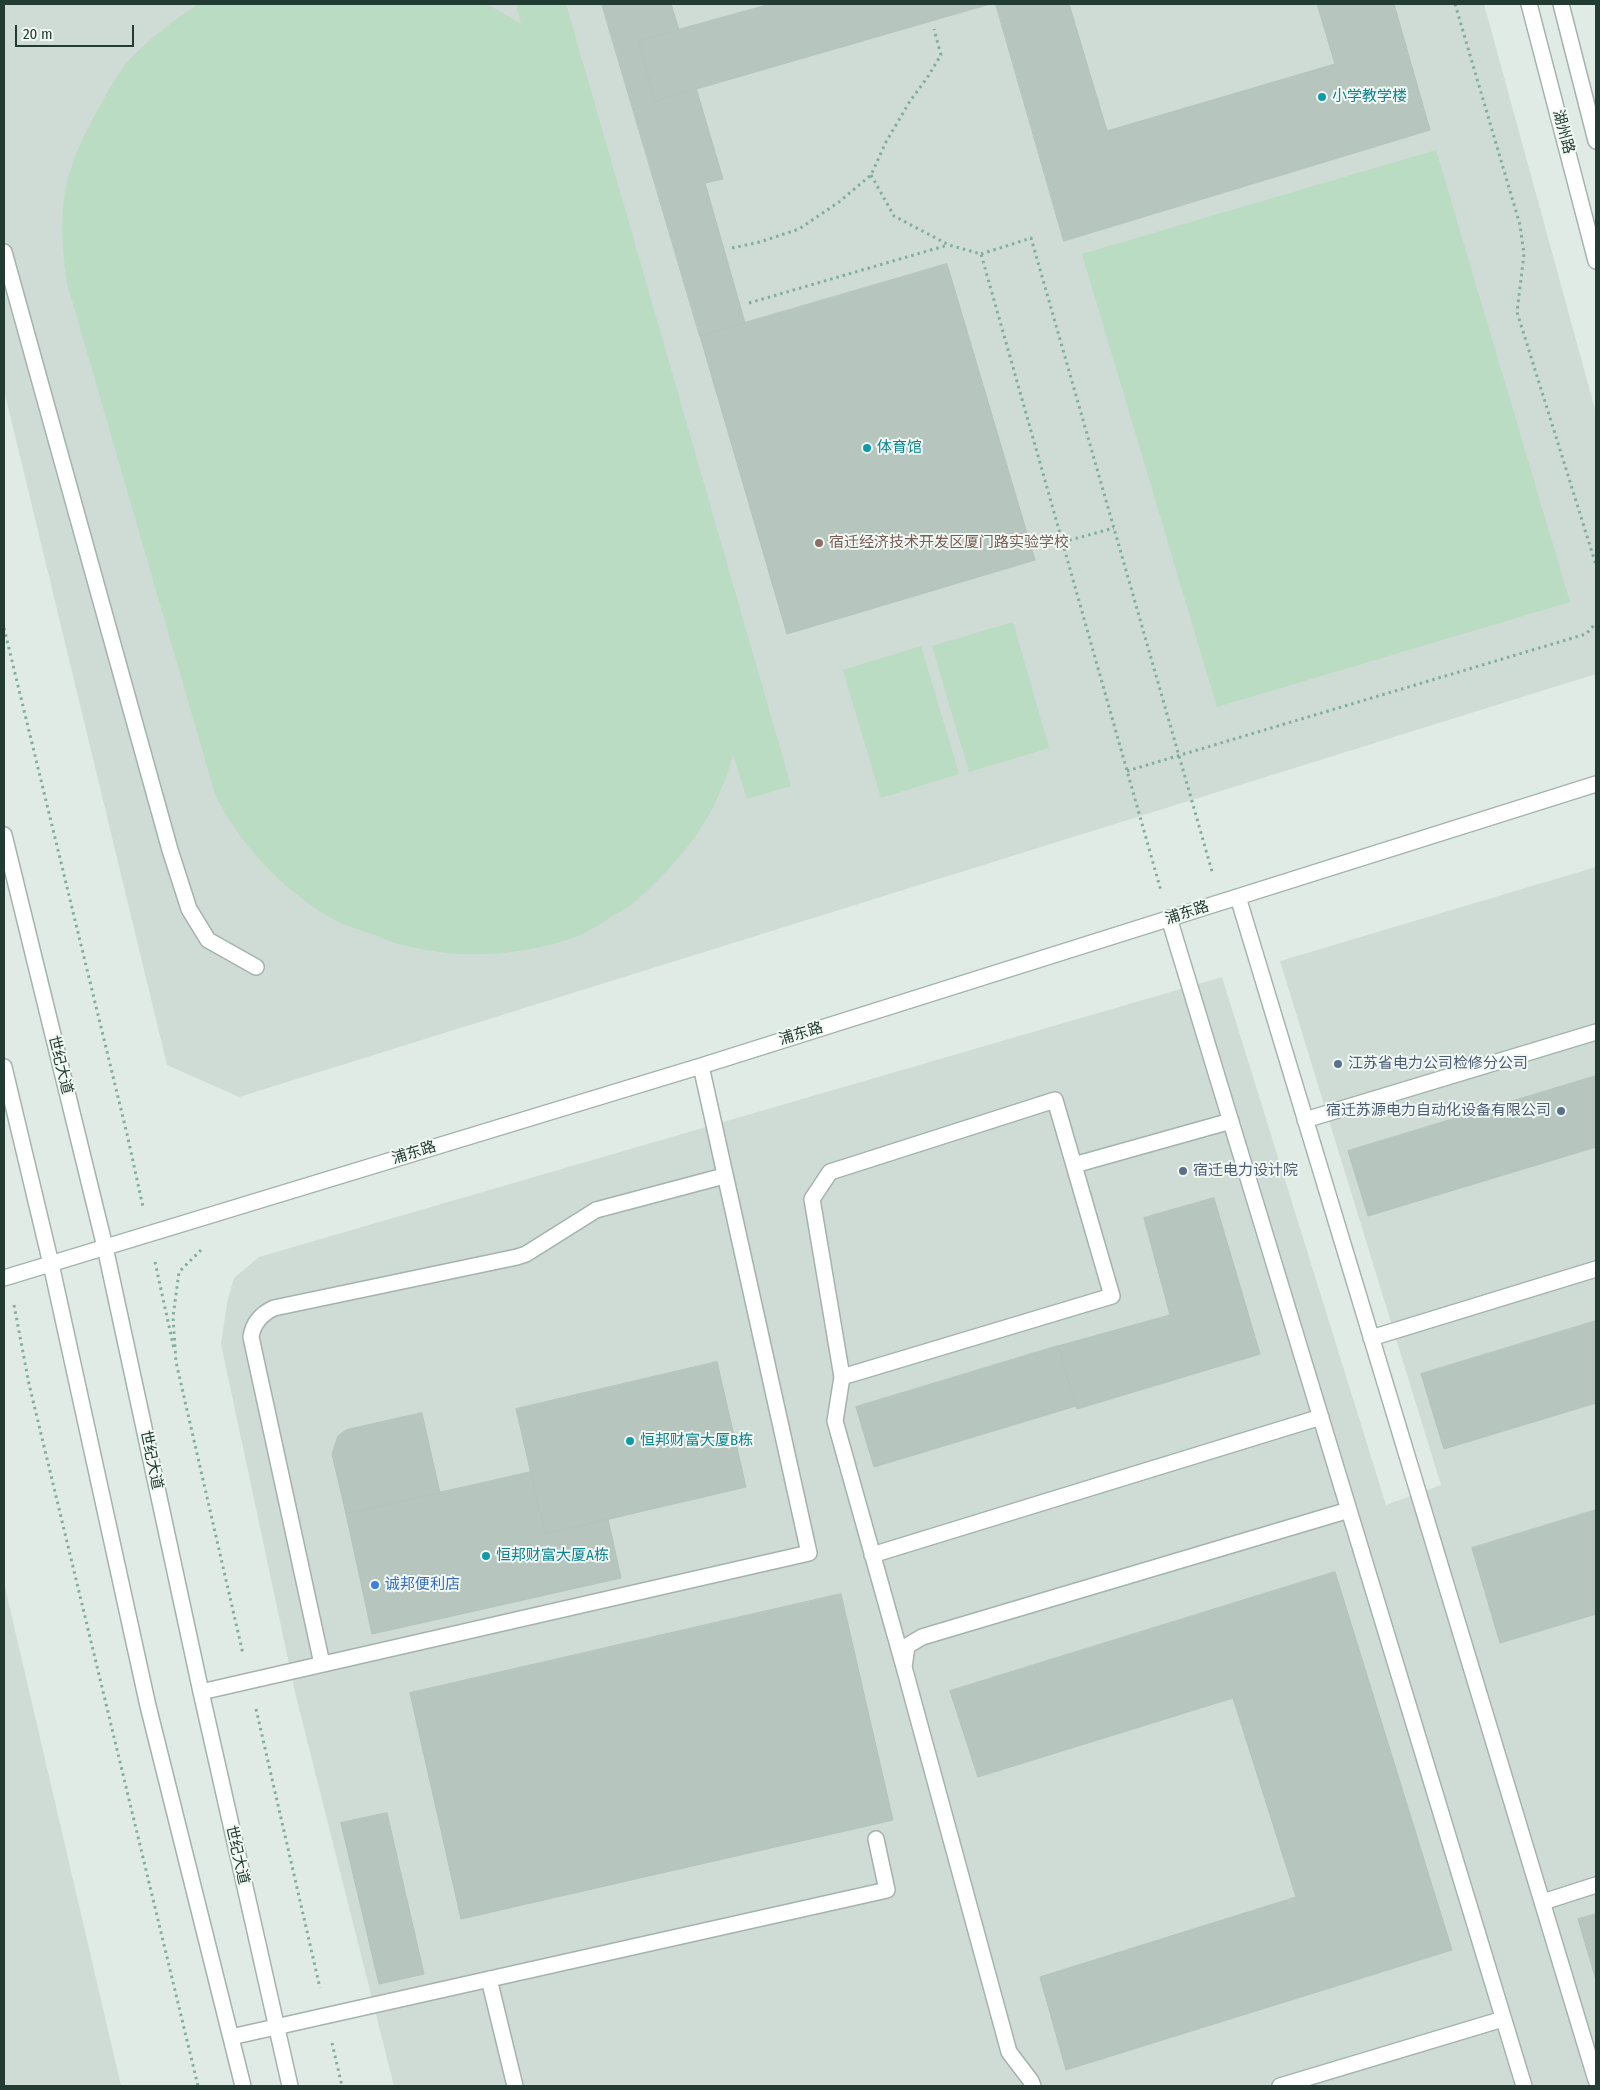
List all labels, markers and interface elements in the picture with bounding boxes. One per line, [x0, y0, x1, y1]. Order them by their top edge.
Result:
scale bar [18, 15, 136, 47]
text: 20 m [23, 25, 53, 43]
place label: 小学教学楼 [1332, 88, 1407, 106]
marker: 小学教学楼 [1316, 91, 1328, 103]
street label: 湖州路 [1548, 108, 1578, 156]
place label: 体育馆 [877, 439, 922, 457]
marker: 体育馆 [861, 442, 873, 454]
place label: 宿迁经济技术开发区厦门路实验学校 [829, 534, 1069, 552]
marker: 宿迁经济技术开发区厦门路实验学校 [813, 537, 825, 549]
street label: 浦东路 [1163, 897, 1211, 929]
street label: 浦东路 [777, 1019, 825, 1049]
street label: 世纪大道 [44, 1034, 76, 1096]
place label: 江苏省电力公司检修分公司 [1348, 1055, 1528, 1073]
marker: 江苏省电力公司检修分公司 [1332, 1058, 1344, 1070]
place label: 宿迁苏源电力自动化设备有限公司 [1326, 1102, 1551, 1120]
marker: 宿迁苏源电力自动化设备有限公司 [1555, 1105, 1567, 1117]
street label: 浦东路 [390, 1138, 438, 1168]
place label: 宿迁电力设计院 [1193, 1162, 1298, 1180]
marker: 宿迁电力设计院 [1177, 1165, 1189, 1177]
street label: 世纪大道 [136, 1429, 166, 1491]
place label: 恒邦财富大厦B栋 [640, 1432, 753, 1450]
marker: 恒邦财富大厦B栋 [624, 1435, 636, 1447]
place label: 恒邦财富大厦A栋 [496, 1547, 609, 1565]
marker: 恒邦财富大厦A栋 [480, 1550, 492, 1562]
place label: 诚邦便利店 [385, 1576, 460, 1594]
marker: 诚邦便利店 [369, 1579, 381, 1591]
street label: 世纪大道 [221, 1824, 253, 1886]

